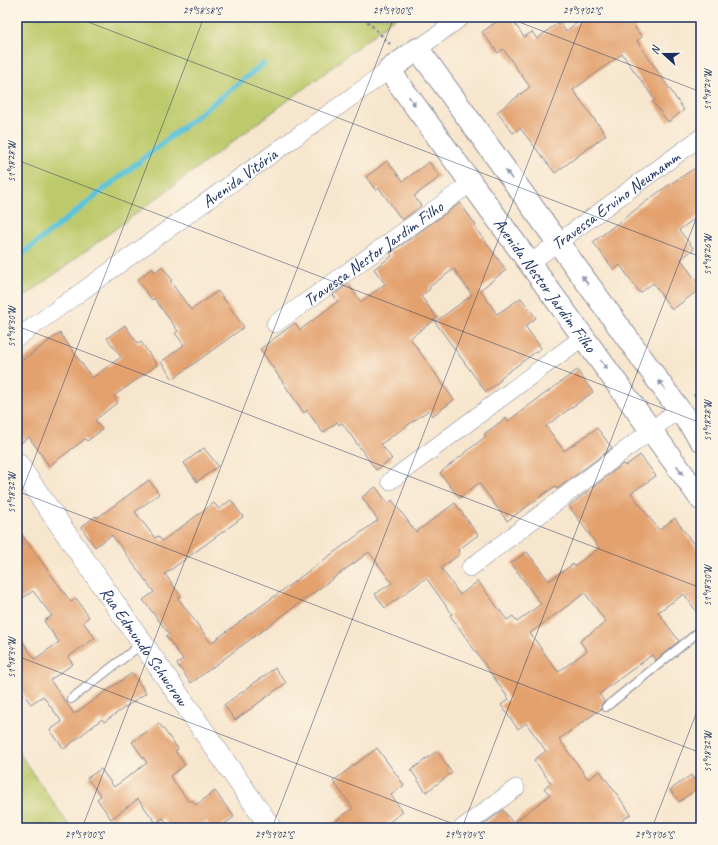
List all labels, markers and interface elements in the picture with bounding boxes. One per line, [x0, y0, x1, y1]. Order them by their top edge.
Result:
text: 29°58'58"S [183, 4, 223, 17]
text: 29°59'00"S [373, 4, 413, 17]
text: 29°59'02"S [563, 4, 603, 17]
north arrow [644, 34, 684, 74]
text: N [647, 43, 663, 56]
text: 51°18'24"W [701, 68, 714, 110]
one-way arrow [408, 96, 416, 107]
text: 51°18'28"W [5, 140, 18, 182]
street label: Avenida Vitória [198, 143, 282, 212]
street label: Travessa Ervino Neumamm [547, 146, 685, 255]
one-way arrow [505, 170, 513, 180]
street label: Travessa Nestor Jardim Filho [300, 196, 448, 311]
street label: Avenida Nestor Jardim Filho [489, 214, 601, 357]
text: 51°18'26"W [701, 233, 714, 275]
one-way arrow [581, 275, 589, 285]
text: 51°18'30"W [5, 305, 18, 347]
one-way arrow [600, 360, 608, 371]
one-way arrow [658, 380, 666, 391]
text: 51°18'28"W [701, 399, 714, 441]
one-way arrow [676, 465, 684, 476]
text: 51°18'32"W [5, 471, 18, 513]
text: 51°18'30"W [701, 564, 714, 606]
street label: Rua Edmundo Schwcrow [95, 583, 193, 711]
text: 51°18'34"W [5, 636, 18, 678]
text: 51°18'32"W [701, 730, 714, 772]
text: 29°59'00"S [65, 828, 105, 841]
text: 29°59'02"S [255, 828, 295, 841]
text: 29°59'04"S [445, 828, 485, 841]
text: 29°59'06"S [635, 828, 675, 841]

